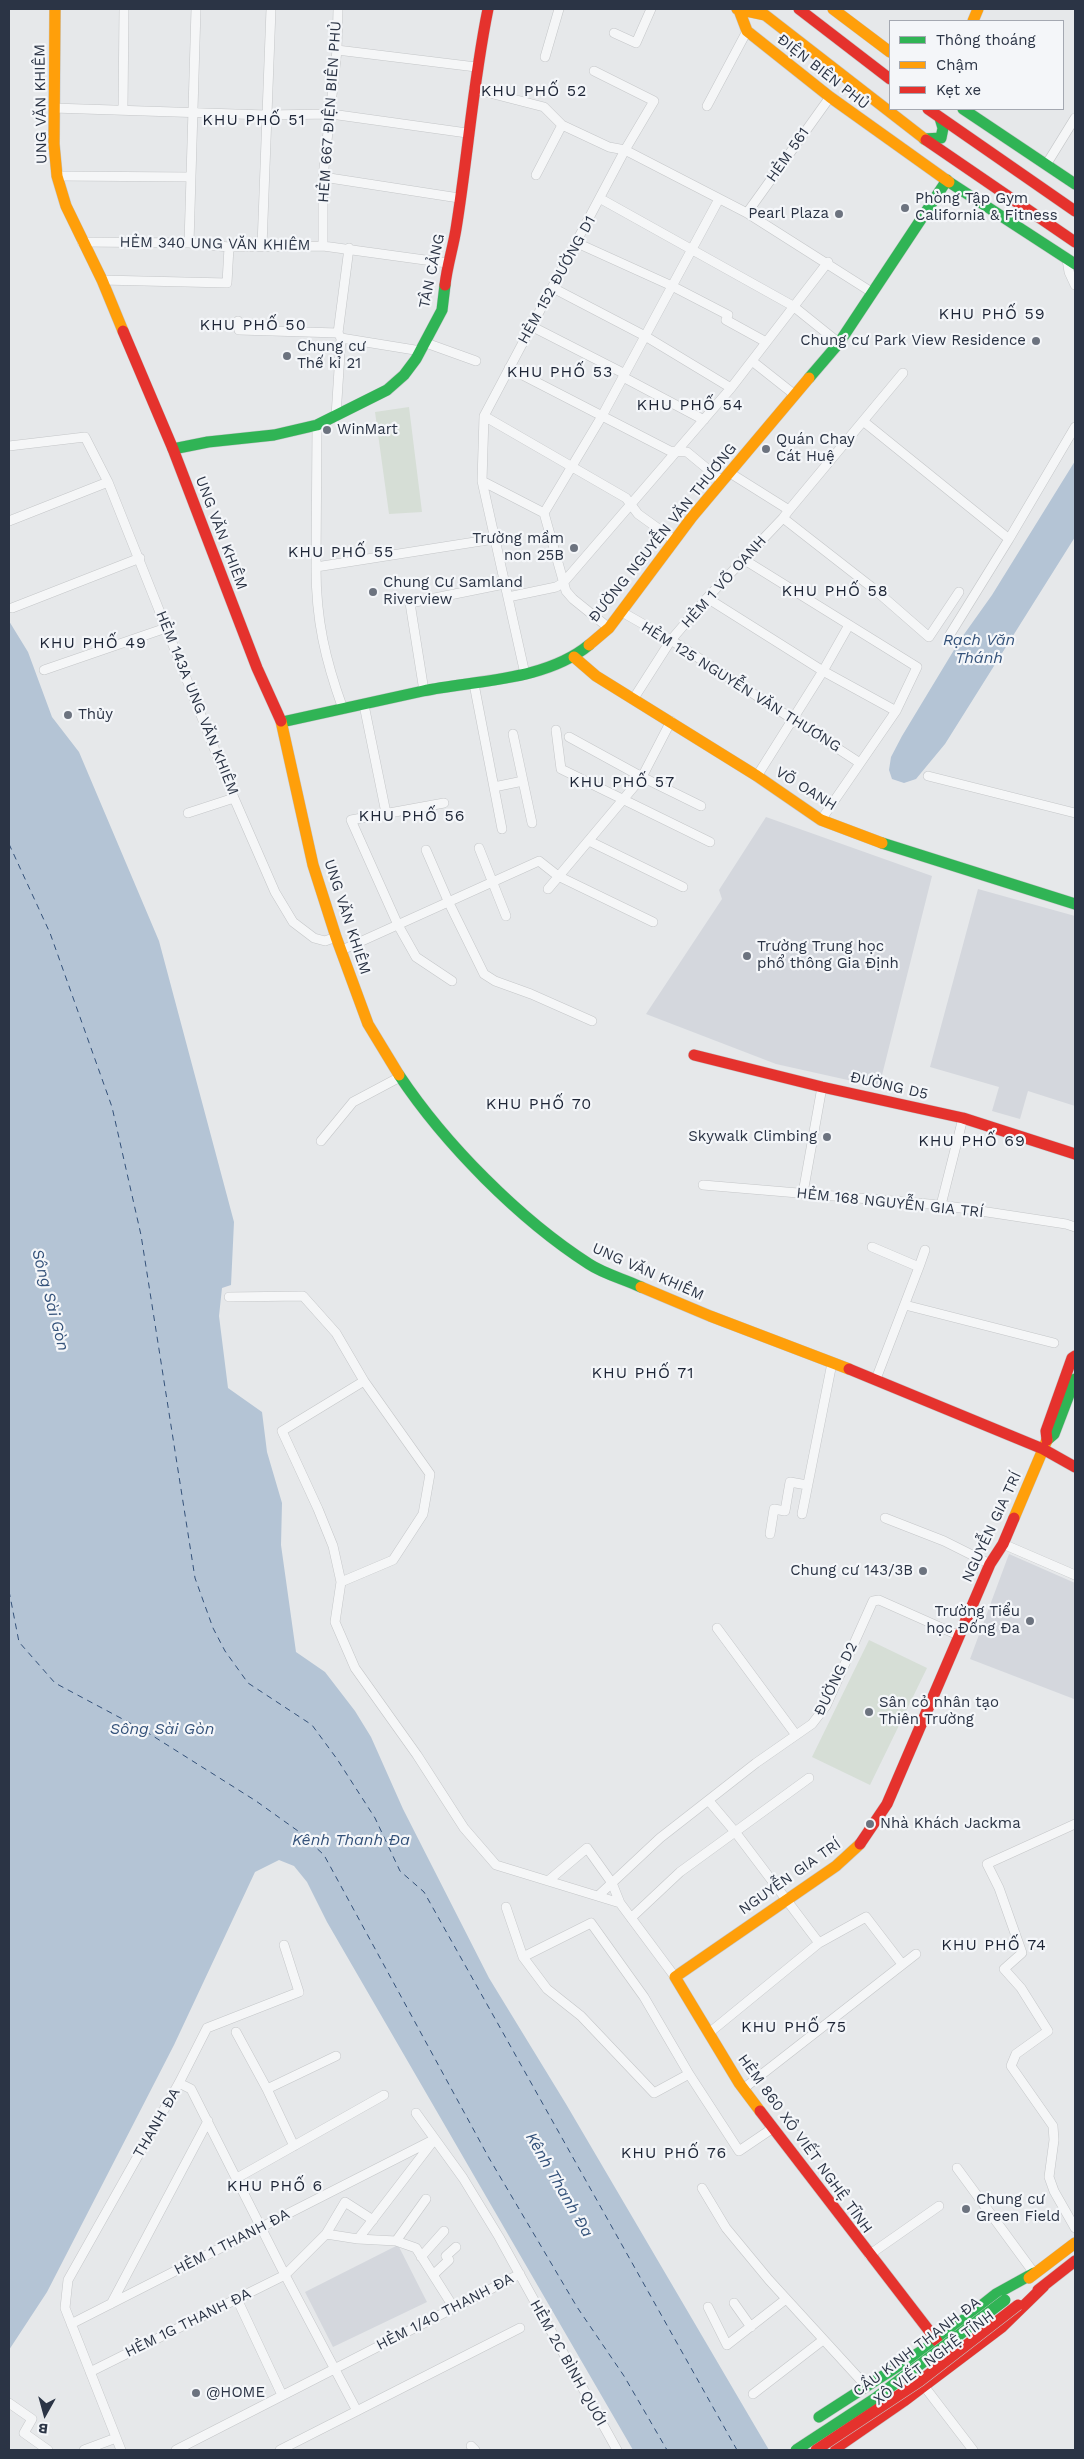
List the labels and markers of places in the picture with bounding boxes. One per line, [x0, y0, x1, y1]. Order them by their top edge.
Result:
place label: Phòng Tập Gym California & Fitness [915, 190, 1058, 225]
marker: Phòng Tập Gym California & Fitness [899, 202, 911, 214]
place label: Pearl Plaza [748, 205, 829, 223]
marker: Pearl Plaza [833, 208, 845, 220]
place label: Chung cư Park View Residence [800, 332, 1026, 350]
marker: Chung cư Park View Residence [1030, 335, 1042, 347]
place label: Chung cư Thế kỉ 21 [297, 338, 366, 373]
marker: Chung cư Thế kỉ 21 [281, 350, 293, 362]
place label: WinMart [337, 421, 398, 439]
marker: WinMart [321, 424, 333, 436]
place label: Quán Chay Cát Huệ [776, 431, 855, 466]
marker: Quán Chay Cát Huệ [760, 443, 772, 455]
place label: Trường mầm non 25B [472, 530, 564, 565]
marker: Trường mầm non 25B [568, 542, 580, 554]
place label: Chung Cư Samland Riverview [383, 574, 523, 609]
marker: Chung Cư Samland Riverview [367, 586, 379, 598]
place label: Thủy [78, 706, 113, 724]
marker: Thủy [62, 709, 74, 721]
place label: Trường Trung học phổ thông Gia Định [757, 938, 899, 973]
marker: Trường Trung học phổ thông Gia Định [741, 950, 753, 962]
place label: Skywalk Climbing [688, 1128, 817, 1146]
marker: Skywalk Climbing [821, 1131, 833, 1143]
place label: Chung cư 143/3B [790, 1562, 913, 1580]
marker: Chung cư 143/3B [917, 1565, 929, 1577]
place label: Trường Tiểu học Đống Đa [926, 1603, 1020, 1638]
marker: Trường Tiểu học Đống Đa [1024, 1615, 1036, 1627]
place label: Sân cỏ nhân tạo Thiên Trường [879, 1694, 999, 1729]
marker: Sân cỏ nhân tạo Thiên Trường [863, 1706, 875, 1718]
place label: Nhà Khách Jackma [880, 1815, 1021, 1833]
marker: Nhà Khách Jackma [864, 1818, 876, 1830]
place label: Chung cư Green Field [976, 2191, 1060, 2226]
marker: Chung cư Green Field [960, 2203, 972, 2215]
place label: @HOME [206, 2384, 265, 2402]
marker: @HOME [190, 2387, 202, 2399]

